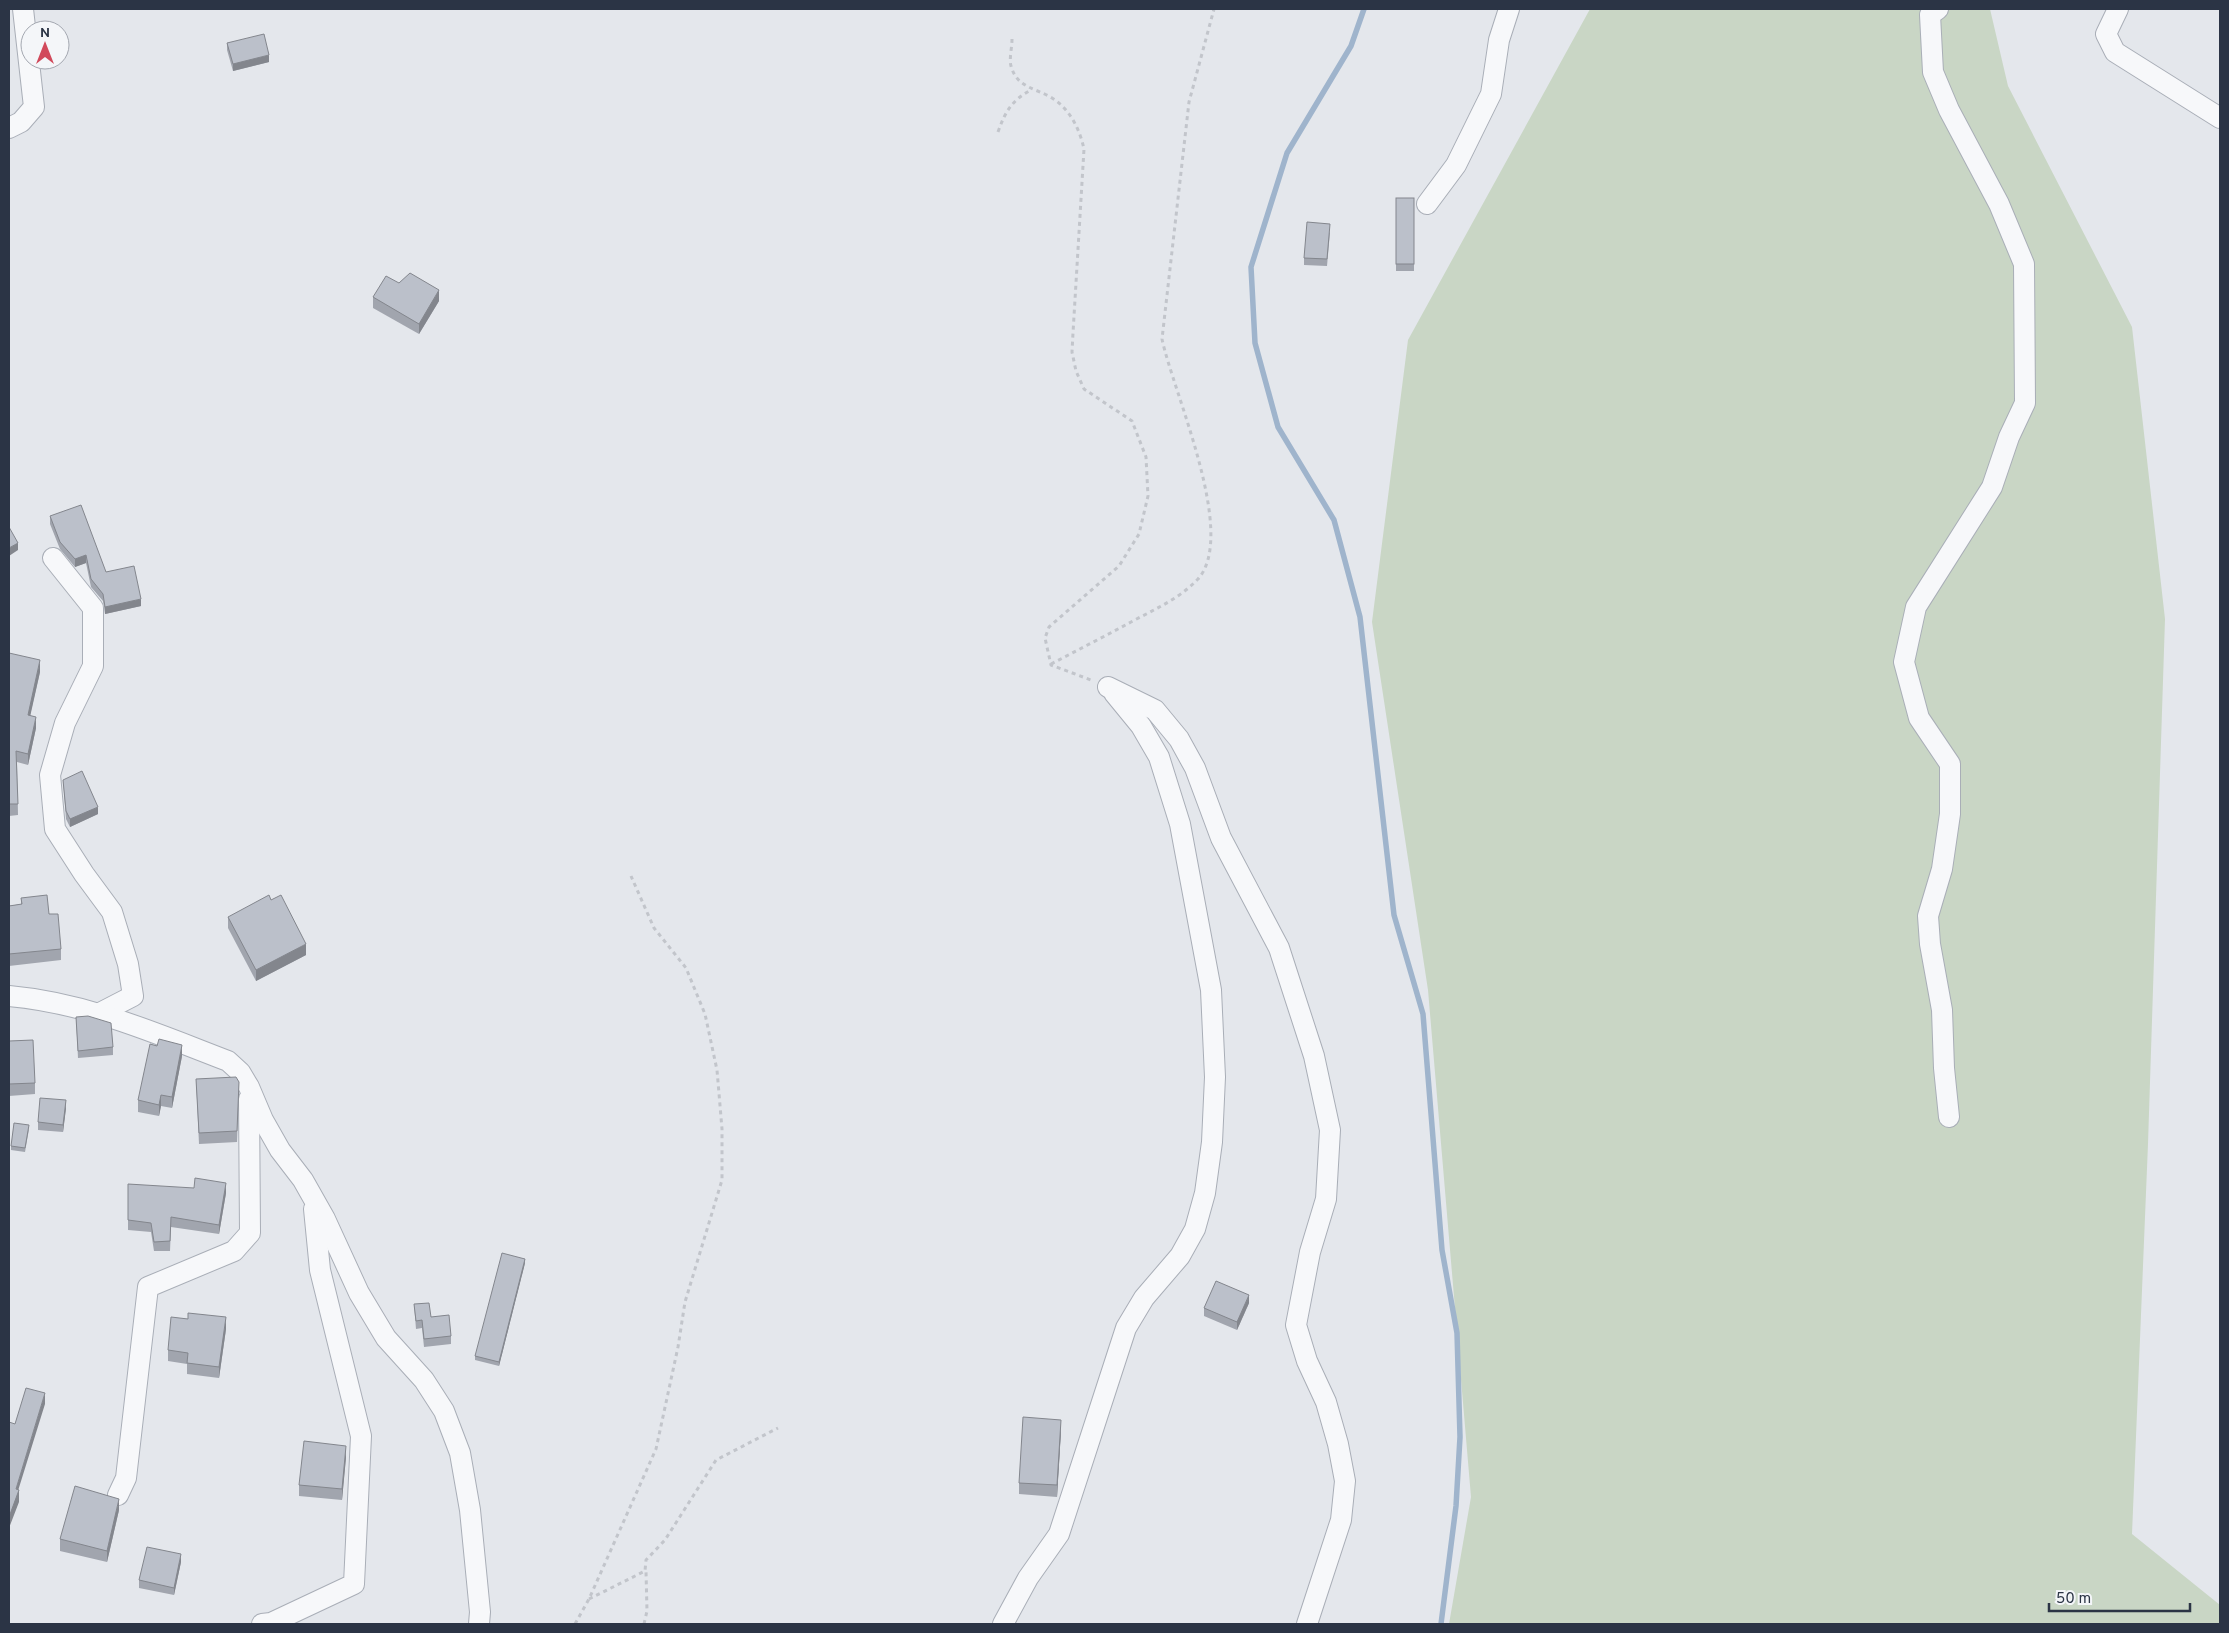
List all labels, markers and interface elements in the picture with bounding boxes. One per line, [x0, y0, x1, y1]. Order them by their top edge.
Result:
north arrow [20, 20, 70, 70]
text: N [40, 25, 50, 42]
scale bar [2049, 1580, 2190, 1612]
text: 50 m [2056, 1590, 2091, 1609]

